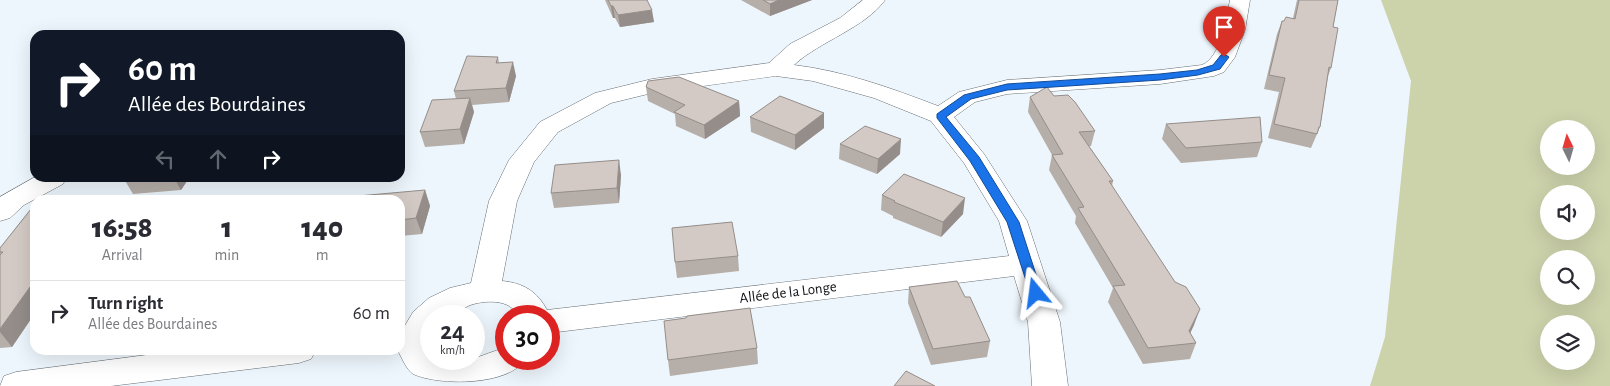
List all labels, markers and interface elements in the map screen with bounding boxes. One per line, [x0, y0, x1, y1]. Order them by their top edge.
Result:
pin [1203, 6, 1245, 57]
icon: arrive [1210, 13, 1238, 41]
icon: right [45, 50, 110, 115]
text: 60 m [128, 52, 197, 87]
text: Allée des Bourdaines [128, 93, 306, 115]
north arrow [1540, 120, 1595, 175]
map controls [1540, 120, 1595, 370]
icon: left [151, 145, 179, 173]
icon: ahead [204, 145, 232, 173]
icon: right [257, 145, 285, 173]
button: sound [1540, 185, 1595, 240]
text: 16:58 [92, 213, 153, 243]
text: 1 [221, 213, 232, 243]
text: 140 [301, 213, 343, 243]
text: Arrival [102, 247, 143, 263]
text: min [214, 247, 239, 263]
text: m [316, 247, 329, 263]
button: search [1540, 250, 1595, 305]
position arrow [1009, 266, 1061, 318]
street label: Allée de la Longe [739, 279, 838, 306]
text: Turn right [88, 294, 163, 313]
icon: right [45, 299, 73, 327]
text: 60 m [353, 304, 390, 323]
speed limit sign: 30 [495, 305, 560, 370]
button: layers [1540, 315, 1595, 370]
text: Allée des Bourdaines [88, 316, 217, 332]
text: 24 [440, 319, 465, 344]
text: km/h [440, 344, 465, 356]

